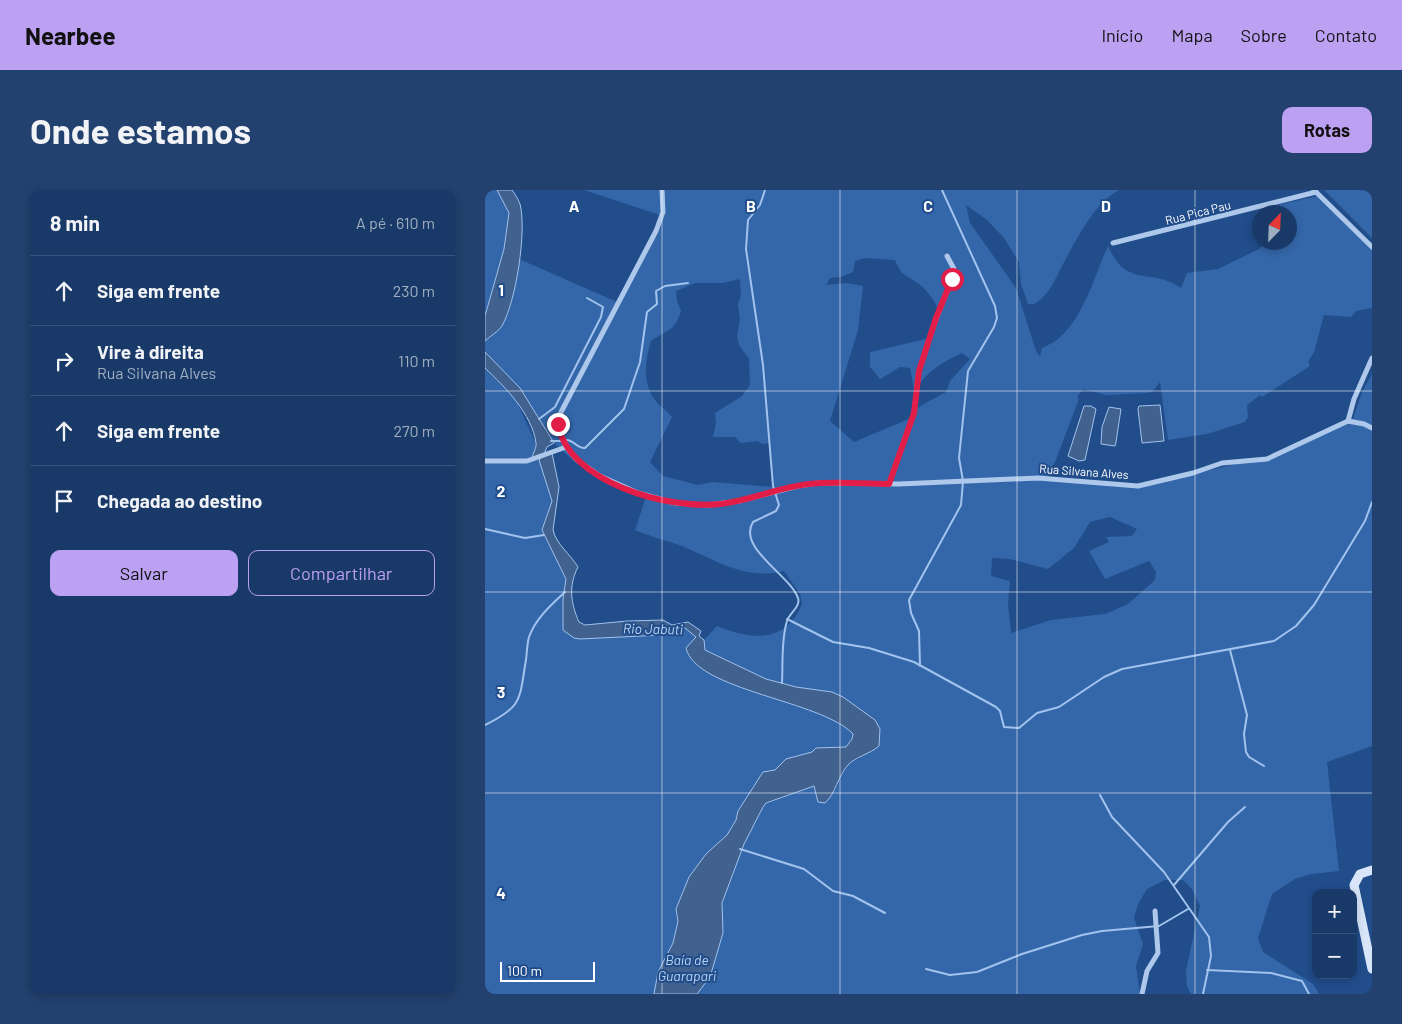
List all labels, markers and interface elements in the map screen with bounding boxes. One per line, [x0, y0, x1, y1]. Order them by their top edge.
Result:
text: Nearbee [25, 21, 116, 50]
text: Início [1101, 24, 1143, 46]
text: Mapa [1171, 24, 1213, 46]
text: Sobre [1241, 24, 1287, 46]
text: Contato [1315, 24, 1377, 46]
button: Rotas [1282, 107, 1372, 153]
text: Onde estamos [30, 109, 251, 151]
text: A [569, 196, 580, 215]
text: B [746, 196, 756, 215]
text: C [923, 196, 933, 215]
text: D [1101, 196, 1111, 215]
street label: Rua Pica Pau [1164, 197, 1232, 227]
north arrow [1252, 205, 1297, 250]
text: 8 min [50, 210, 100, 235]
text: A pé · 610 m [356, 213, 435, 232]
route start [941, 268, 964, 291]
icon: ahead [50, 277, 78, 305]
text: Siga em frente [97, 279, 220, 302]
text: 1 [498, 280, 504, 299]
text: 230 m [393, 281, 435, 300]
text: Vire à direita [97, 340, 204, 363]
icon: right [50, 347, 78, 375]
text: 110 m [398, 351, 435, 370]
text: Rua Silvana Alves [97, 363, 216, 382]
route end [547, 413, 570, 436]
icon: ahead [50, 417, 78, 445]
text: Siga em frente [97, 419, 220, 442]
text: 270 m [393, 421, 435, 440]
street label: Rua Silvana Alves [1039, 461, 1129, 481]
text: 2 [497, 481, 506, 500]
icon: arrive [50, 487, 78, 515]
text: Chegada ao destino [97, 489, 262, 512]
button: Salvar [50, 550, 238, 596]
button: Compartilhar [248, 550, 435, 596]
water label: Rio Jabuti [623, 619, 684, 638]
text: 3 [497, 682, 505, 701]
text: 4 [496, 883, 506, 902]
map controls [1312, 889, 1357, 979]
button: + [1312, 889, 1357, 934]
button: − [1312, 934, 1357, 979]
water label: Baía de Guarapari [658, 951, 717, 984]
scale bar [500, 959, 595, 982]
text: 100 m [507, 962, 542, 979]

